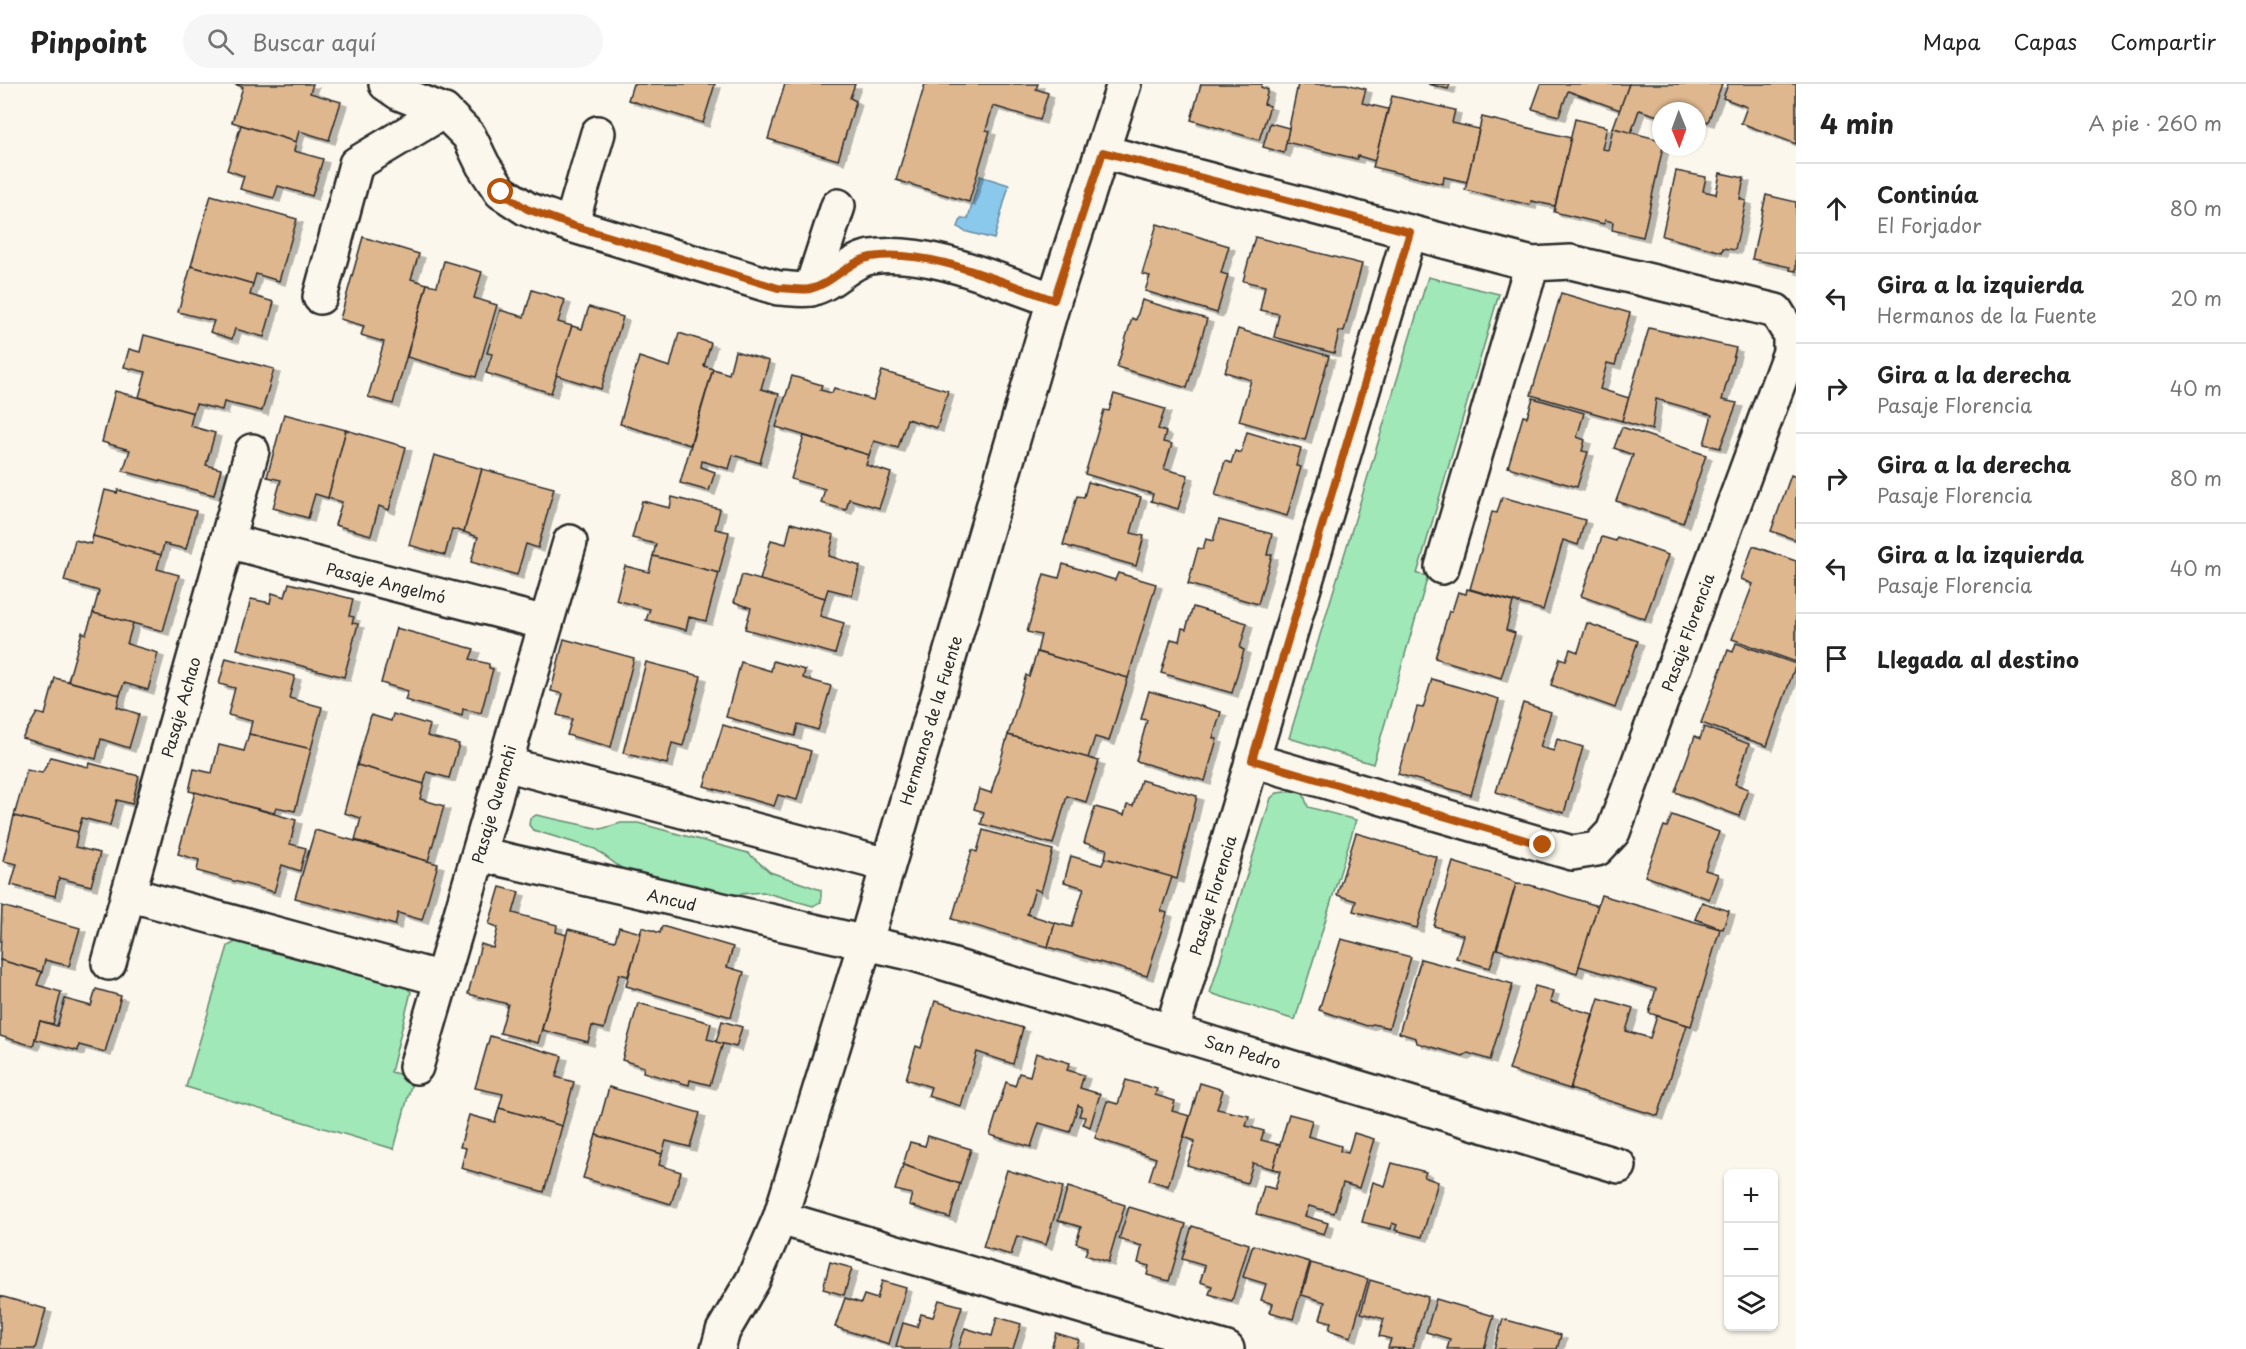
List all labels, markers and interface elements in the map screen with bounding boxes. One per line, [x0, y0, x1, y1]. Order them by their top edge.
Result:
search box [183, 14, 603, 68]
text: Pinpoint [30, 20, 147, 63]
icon: search [204, 25, 237, 58]
text: Buscar aquí [252, 25, 376, 58]
text: Mapa [1923, 25, 1981, 57]
text: Capas [2014, 25, 2077, 57]
text: Compartir [2110, 25, 2216, 57]
north arrow [1652, 102, 1706, 156]
text: 4 min [1820, 104, 1894, 143]
text: A pie · 260 m [2088, 108, 2222, 138]
text: Continúa [1877, 177, 1979, 210]
route start [487, 178, 513, 204]
icon: ahead [1820, 192, 1853, 225]
text: 80 m [2170, 193, 2222, 223]
text: El Forjador [1877, 210, 1981, 240]
text: Gira a la izquierda [1877, 267, 2084, 300]
icon: left [1820, 282, 1853, 315]
text: 20 m [2170, 283, 2222, 313]
text: Hermanos de la Fuente [1877, 300, 2097, 330]
text: Gira a la derecha [1877, 357, 2071, 390]
icon: right [1820, 372, 1853, 405]
text: 40 m [2170, 373, 2222, 403]
text: Pasaje Florencia [1877, 390, 2032, 420]
text: Gira a la derecha [1877, 447, 2071, 480]
icon: right [1820, 462, 1853, 495]
text: 80 m [2170, 463, 2222, 493]
text: Pasaje Florencia [1877, 480, 2032, 510]
text: Gira a la izquierda [1877, 537, 2084, 570]
icon: left [1820, 552, 1853, 585]
text: 40 m [2170, 553, 2222, 583]
street label: Pasaje Angelmó [324, 556, 448, 608]
street label: Pasaje Florencia [1654, 569, 1720, 694]
text: Pasaje Florencia [1877, 570, 2032, 600]
street label: Hermanos de la Fuente [893, 632, 967, 808]
icon: arrive [1820, 642, 1853, 675]
text: Llegada al destino [1877, 642, 2079, 675]
street label: Pasaje Achao [154, 654, 206, 760]
street label: Pasaje Quemchi [465, 742, 521, 866]
route end [1529, 831, 1555, 857]
street label: Pasaje Florencia [1182, 832, 1242, 958]
street label: Ancud [645, 882, 699, 916]
street label: San Pedro [1202, 1028, 1284, 1074]
map controls [1724, 1169, 1778, 1331]
button: + [1724, 1169, 1778, 1223]
button: − [1724, 1223, 1778, 1277]
button: layers [1724, 1277, 1778, 1331]

